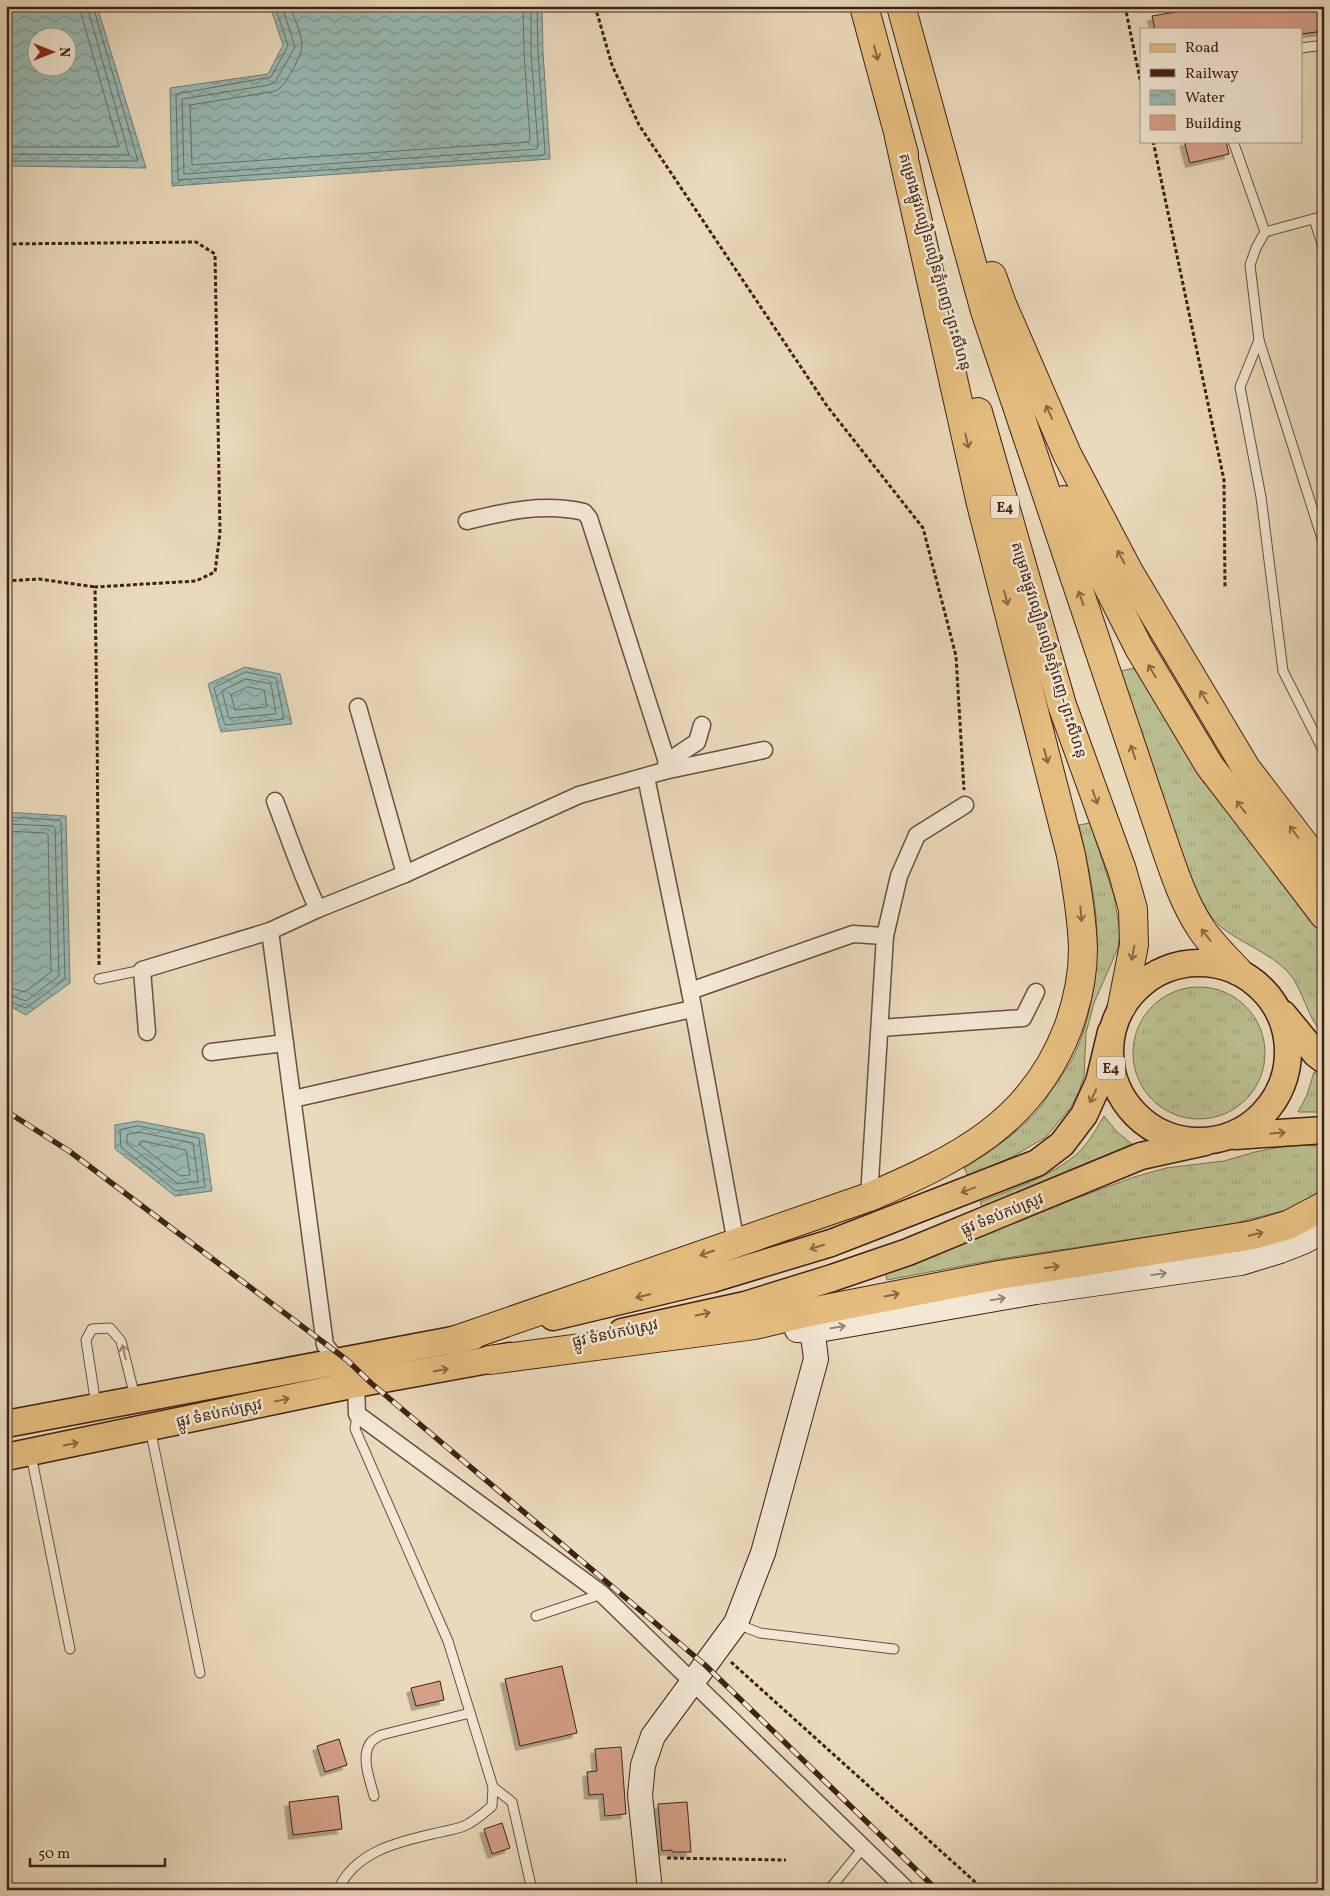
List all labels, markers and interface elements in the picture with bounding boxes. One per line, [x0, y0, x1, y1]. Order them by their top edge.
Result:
north arrow [28, 28, 78, 78]
legend [1140, 28, 1302, 142]
text: Road [1185, 38, 1219, 59]
one-way arrow [872, 45, 882, 61]
text: N [54, 47, 73, 57]
text: Railway [1185, 64, 1238, 85]
text: Water [1185, 88, 1225, 109]
text: Building [1185, 114, 1242, 135]
street label: គម្រោងផ្លូវល្បឿនលឿនភ្នំពេញ-ព្រះសីហនុ [891, 151, 976, 374]
one-way arrow [1043, 404, 1052, 419]
one-way arrow [963, 432, 972, 448]
road number: E4 [991, 496, 1019, 518]
street label: គម្រោងផ្លូវល្បឿនលឿនភ្នំពេញ-ព្រះសីហនុ [1003, 539, 1092, 762]
one-way arrow [1116, 550, 1125, 565]
one-way arrow [1002, 590, 1011, 606]
one-way arrow [1076, 591, 1085, 606]
one-way arrow [1147, 664, 1157, 678]
one-way arrow [1198, 690, 1208, 704]
one-way arrow [1128, 745, 1137, 760]
one-way arrow [1042, 747, 1052, 763]
one-way arrow [1091, 788, 1100, 804]
one-way arrow [1236, 801, 1247, 814]
one-way arrow [1288, 826, 1299, 839]
one-way arrow [1076, 906, 1086, 922]
one-way arrow [1200, 928, 1211, 941]
one-way arrow [1127, 944, 1137, 960]
road number: E4 [1097, 1056, 1125, 1080]
one-way arrow [1088, 1088, 1097, 1103]
one-way arrow [1270, 1128, 1286, 1138]
one-way arrow [961, 1186, 976, 1195]
street label: ផ្លូវ ទំនប់កប់ស្រូវ [958, 1189, 1048, 1243]
one-way arrow [1248, 1229, 1264, 1238]
one-way arrow [809, 1243, 825, 1253]
one-way arrow [700, 1249, 716, 1258]
one-way arrow [1044, 1261, 1060, 1271]
one-way arrow [1150, 1269, 1166, 1279]
one-way arrow [884, 1290, 900, 1300]
one-way arrow [636, 1292, 652, 1301]
one-way arrow [990, 1293, 1006, 1303]
one-way arrow [694, 1309, 710, 1318]
street label: ផ្លូវ ទំនប់កប់ស្រូវ [570, 1315, 661, 1355]
one-way arrow [830, 1321, 846, 1331]
one-way arrow [119, 1345, 128, 1361]
one-way arrow [433, 1364, 449, 1374]
street label: ផ្លូវ ទំនប់កប់ស្រូវ [174, 1395, 265, 1435]
one-way arrow [273, 1395, 289, 1404]
one-way arrow [63, 1439, 79, 1448]
scale bar [30, 1836, 165, 1868]
text: 50 m [38, 1844, 70, 1865]

